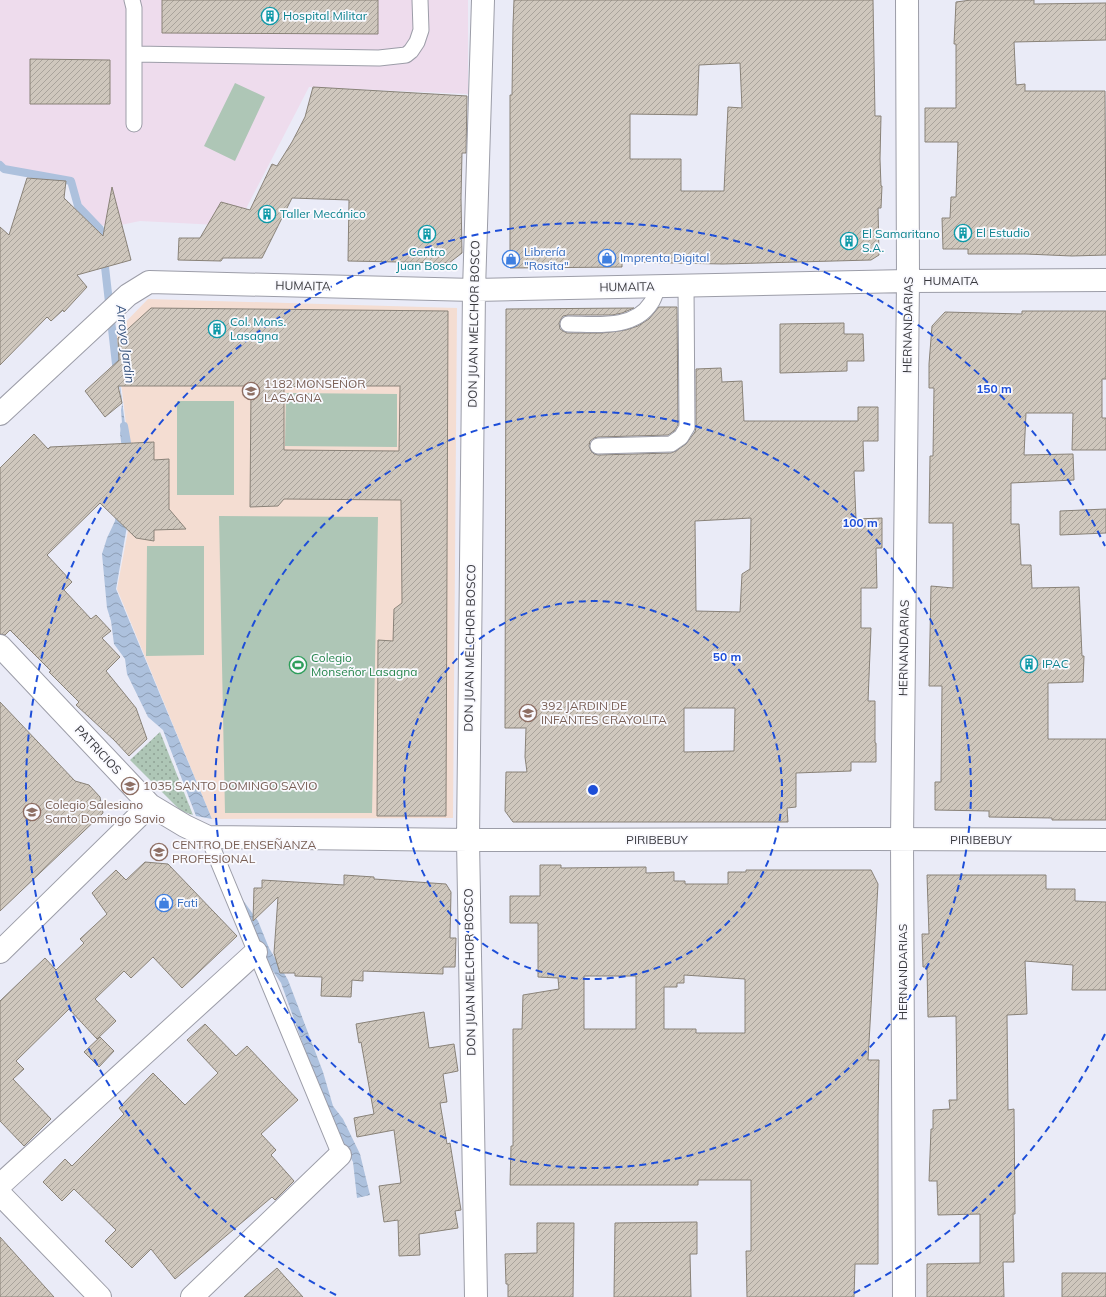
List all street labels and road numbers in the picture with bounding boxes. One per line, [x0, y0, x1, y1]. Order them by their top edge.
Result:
street label: DON JUAN MELCHOR BOSCO [465, 240, 482, 408]
street label: HUMAITA [923, 273, 979, 288]
street label: HERNANDARIAS [899, 277, 916, 373]
street label: HUMAITA [275, 278, 331, 293]
street label: HUMAITA [599, 279, 655, 294]
street label: DON JUAN MELCHOR BOSCO [461, 564, 478, 732]
street label: HERNANDARIAS [895, 600, 912, 696]
street label: PATRICIOS [72, 722, 125, 777]
street label: PIRIBEBUY [626, 832, 689, 847]
street label: PIRIBEBUY [950, 832, 1013, 847]
street label: DON JUAN MELCHOR BOSCO [461, 888, 478, 1056]
street label: HERNANDARIAS [895, 924, 910, 1020]

